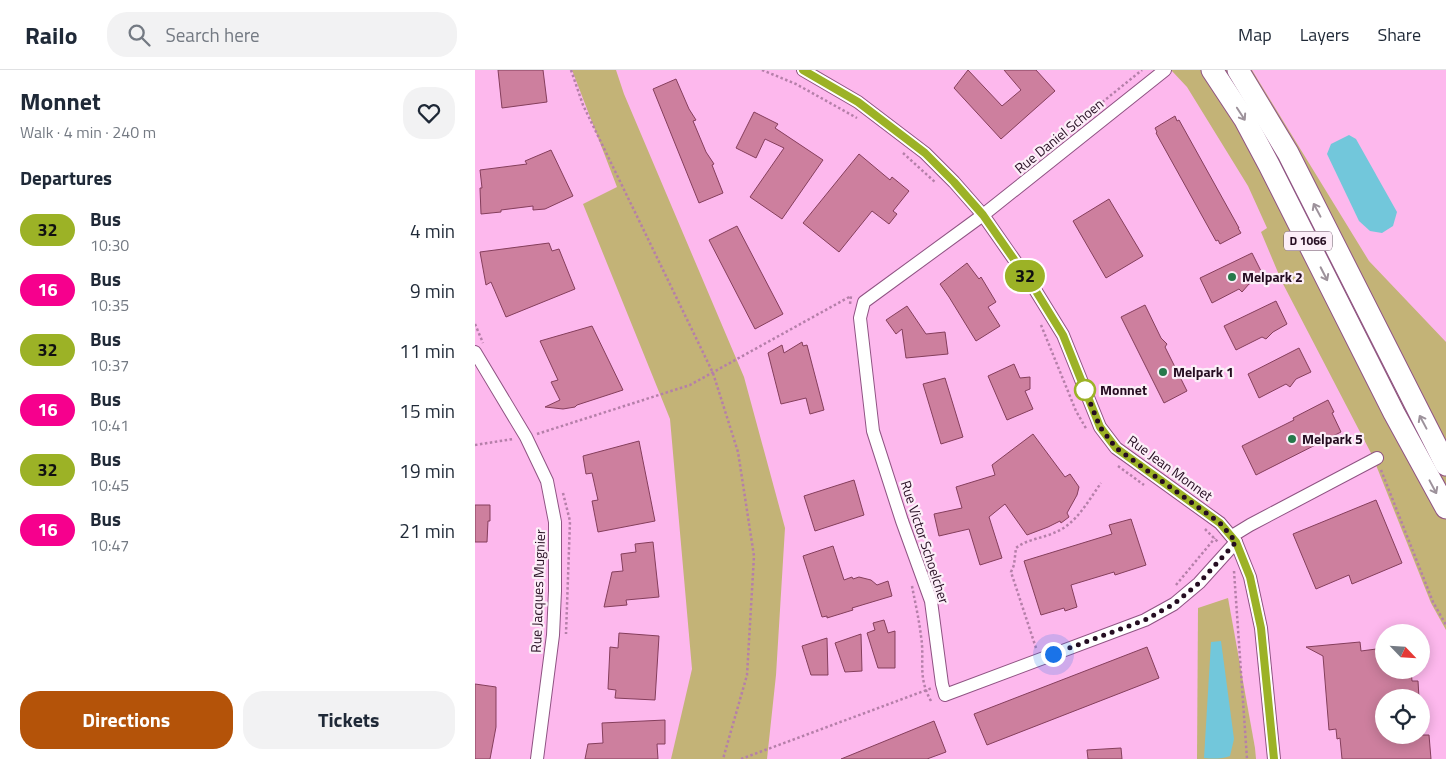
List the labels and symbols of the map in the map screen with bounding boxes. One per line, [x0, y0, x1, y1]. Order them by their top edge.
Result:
street label: Rue Daniel Schoen [1010, 93, 1108, 178]
one-way arrow [1236, 107, 1246, 121]
one-way arrow [1312, 204, 1322, 218]
road number: D 1066 [1284, 232, 1332, 250]
line badge: 32 [1003, 260, 1047, 292]
place label: Melpark 2 [1242, 266, 1303, 287]
one-way arrow [1320, 266, 1329, 281]
marker: Melpark 2 [1226, 271, 1238, 283]
place label: Melpark 1 [1173, 361, 1234, 382]
marker: Melpark 1 [1157, 366, 1169, 378]
marker: Monnet [1074, 379, 1096, 401]
place label: Monnet [1100, 379, 1147, 400]
one-way arrow [1418, 414, 1428, 429]
place label: Melpark 5 [1302, 428, 1363, 449]
street label: Rue Jean Monnet [1123, 429, 1217, 506]
marker: Melpark 5 [1286, 433, 1298, 445]
street label: Rue Victor Schoelcher [896, 478, 955, 606]
one-way arrow [1429, 479, 1439, 494]
street label: Rue Jacques Mugnier [525, 529, 550, 653]
north arrow [1375, 624, 1430, 679]
your location [1041, 642, 1066, 667]

